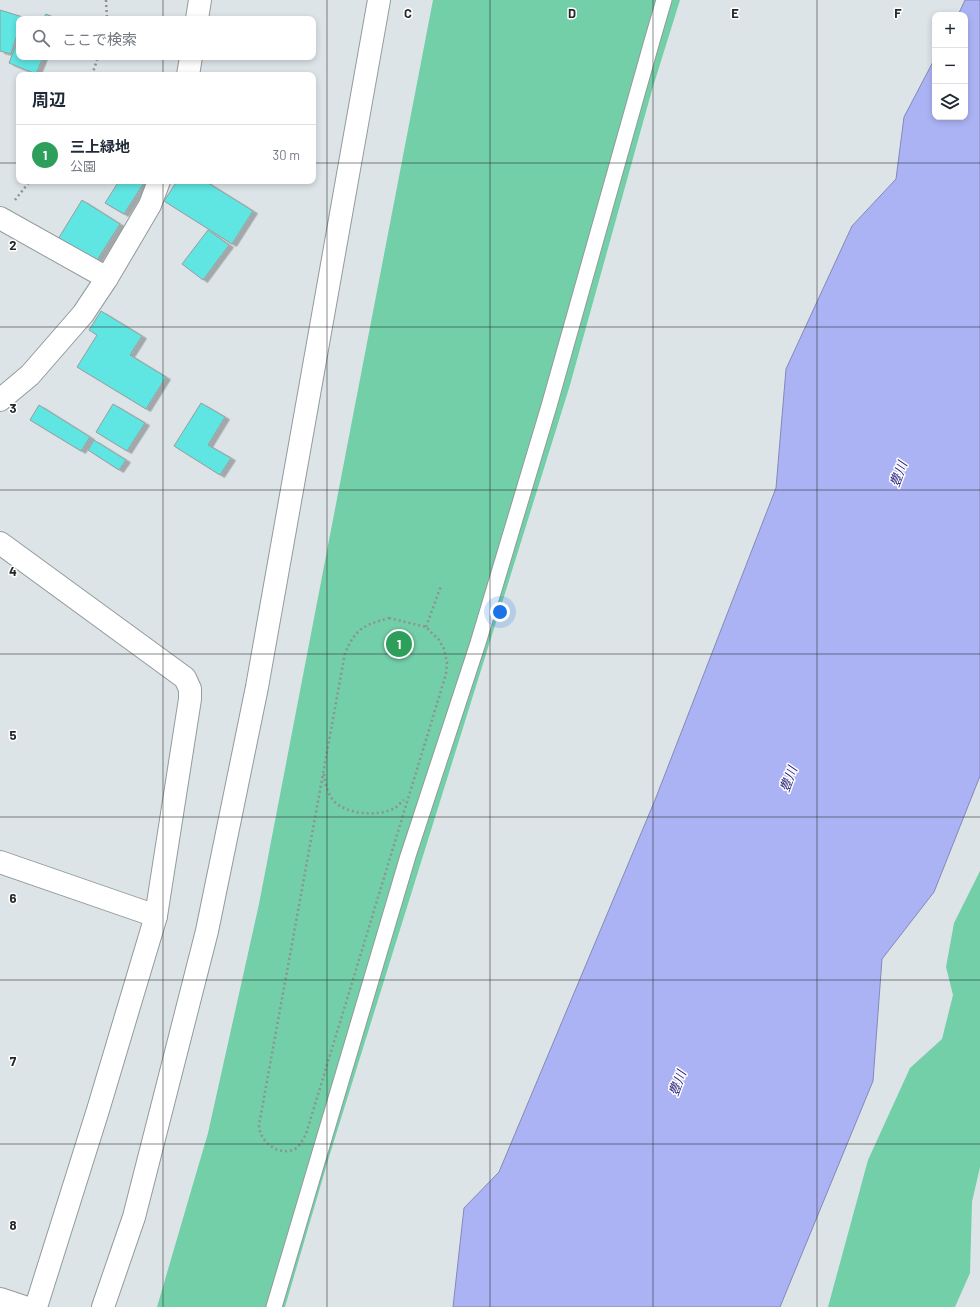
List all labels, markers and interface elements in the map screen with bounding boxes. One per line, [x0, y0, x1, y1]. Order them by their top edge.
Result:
text: C [404, 5, 412, 21]
text: D [568, 5, 576, 21]
text: E [731, 5, 739, 21]
text: F [894, 5, 902, 21]
map controls [932, 12, 968, 120]
button: + [932, 12, 968, 48]
search box [16, 16, 316, 60]
icon: search [30, 27, 52, 49]
text: ここで検索 [62, 30, 137, 48]
button: − [932, 48, 968, 84]
button: layers [932, 84, 968, 120]
text: 周辺 [32, 89, 66, 109]
text: 三上緑地 [70, 137, 130, 155]
text: 1 [43, 147, 47, 163]
text: 30 m [273, 147, 300, 163]
text: 公園 [70, 158, 96, 174]
text: 2 [9, 237, 17, 253]
text: 3 [9, 400, 17, 416]
water label: 豊川 [886, 457, 911, 489]
text: 4 [9, 563, 17, 579]
your location [490, 602, 510, 622]
pin: 1 [386, 629, 412, 659]
text: 5 [9, 727, 17, 743]
water label: 豊川 [776, 762, 801, 794]
text: 6 [10, 890, 17, 906]
text: 7 [10, 1053, 17, 1069]
water label: 豊川 [665, 1066, 690, 1098]
text: 8 [9, 1217, 17, 1233]

